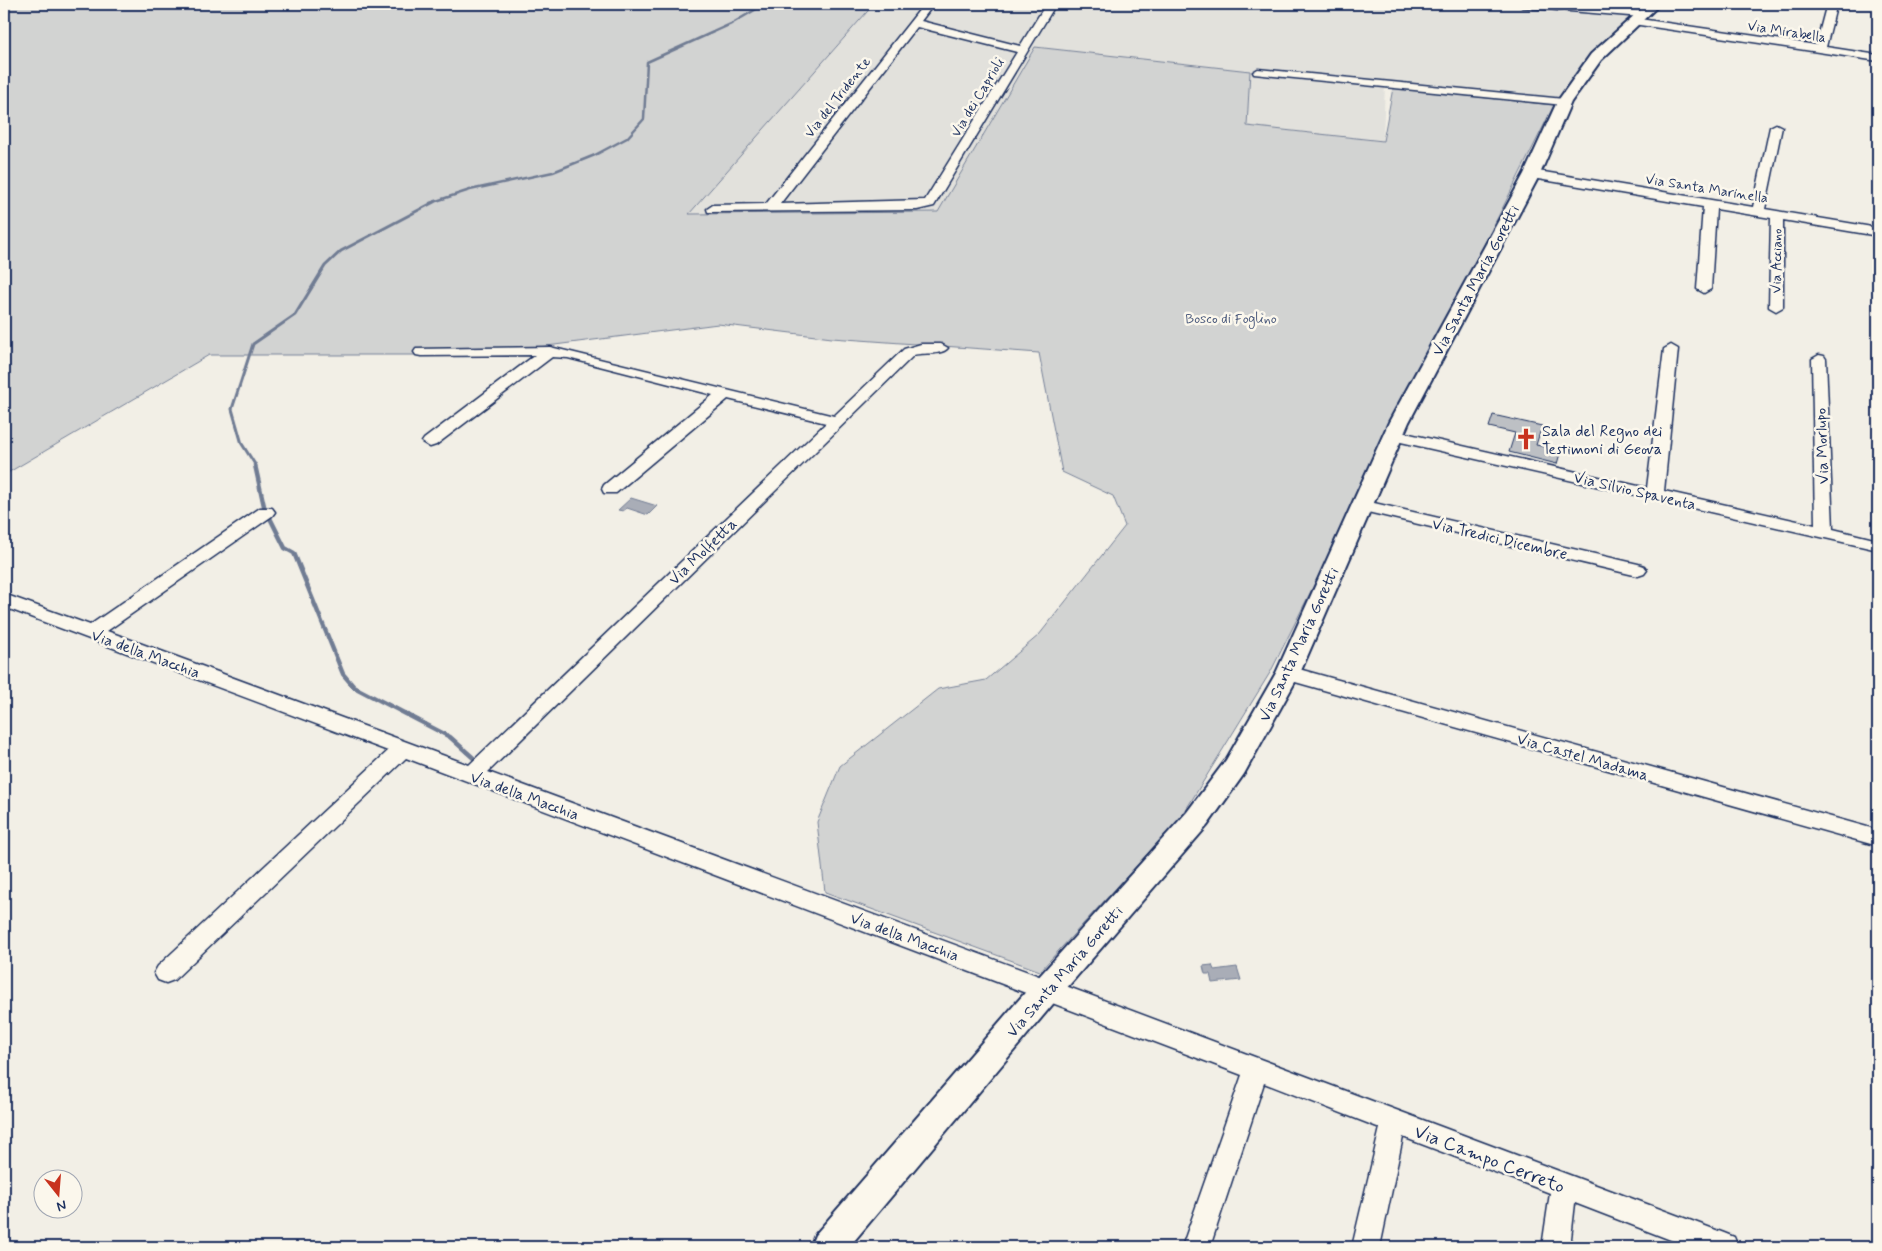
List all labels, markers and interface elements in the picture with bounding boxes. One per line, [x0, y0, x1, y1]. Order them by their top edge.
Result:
street label: Via Mirabella [1746, 17, 1827, 47]
street label: Via del Tridente [801, 53, 875, 142]
street label: Via dei Caprioli [947, 55, 1009, 140]
street label: Via Santa Marinella [1644, 170, 1770, 208]
street label: Via Santa Maria Goretti [1428, 201, 1525, 360]
street label: Via Acciano [1767, 228, 1787, 294]
park label: Bosco di Foglino [1185, 310, 1277, 329]
street label: Via Morlupo [1811, 407, 1834, 484]
place label: Sala del Regno dei Testimoni di Geova [1542, 421, 1662, 460]
church icon: Sala del Regno dei Testimoni di Geova [1513, 426, 1539, 452]
street label: Via Silvio Spaventa [1572, 467, 1698, 516]
street label: Via Molfetta [664, 514, 742, 590]
street label: Via Tredici Dicembre [1430, 514, 1569, 565]
street label: Via Santa Maria Goretti [1254, 564, 1345, 725]
street label: Via della Macchia [88, 625, 203, 684]
street label: Via Castel Madama [1514, 729, 1651, 786]
street label: Via della Macchia [467, 767, 582, 826]
street label: Via Santa Maria Goretti [1002, 901, 1128, 1042]
street label: Via della Macchia [847, 908, 962, 967]
street label: Via Campo Cerreto [1411, 1119, 1568, 1200]
north arrow [32, 1168, 82, 1218]
text: N [54, 1196, 69, 1215]

